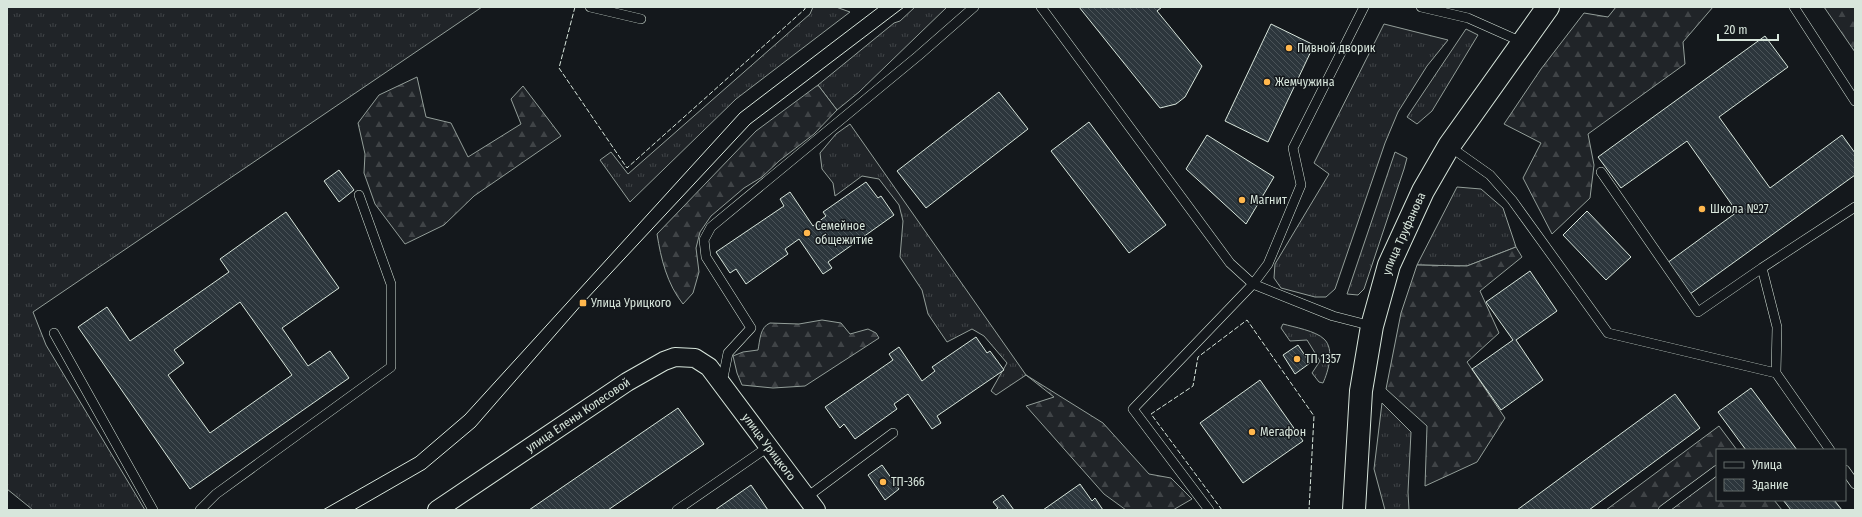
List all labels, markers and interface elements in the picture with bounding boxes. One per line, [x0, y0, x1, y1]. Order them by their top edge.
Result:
scale bar [1718, 16, 1778, 42]
text: 20 m [1724, 23, 1748, 37]
place label: Пивной дворик [1297, 41, 1376, 55]
marker: Пивной дворик [1284, 43, 1294, 53]
place label: Жемчужина [1275, 75, 1335, 89]
marker: Жемчужина [1262, 77, 1272, 87]
street label: улица Труфанова [1380, 190, 1428, 277]
place label: Магнит [1250, 193, 1287, 207]
marker: Магнит [1237, 195, 1247, 205]
place label: Школа №27 [1710, 202, 1769, 216]
marker: Школа №27 [1697, 204, 1707, 214]
place label: Семейное общежитие [815, 219, 873, 247]
marker: Семейное общежитие [802, 228, 812, 238]
place label: Улица Урицкого [590, 296, 671, 310]
marker: Улица Урицкого [578, 298, 588, 308]
place label: ТП 1357 [1305, 352, 1341, 366]
marker: ТП 1357 [1292, 354, 1302, 364]
street label: улица Елены Колесовой [523, 375, 633, 455]
street label: улица Урицкого [739, 411, 799, 483]
place label: Мегафон [1260, 425, 1306, 439]
marker: Мегафон [1247, 427, 1257, 437]
legend [1716, 449, 1846, 501]
text: Улица [1751, 458, 1782, 472]
place label: ТП-366 [891, 475, 925, 489]
marker: ТП-366 [878, 477, 888, 487]
text: Здание [1752, 478, 1788, 492]

